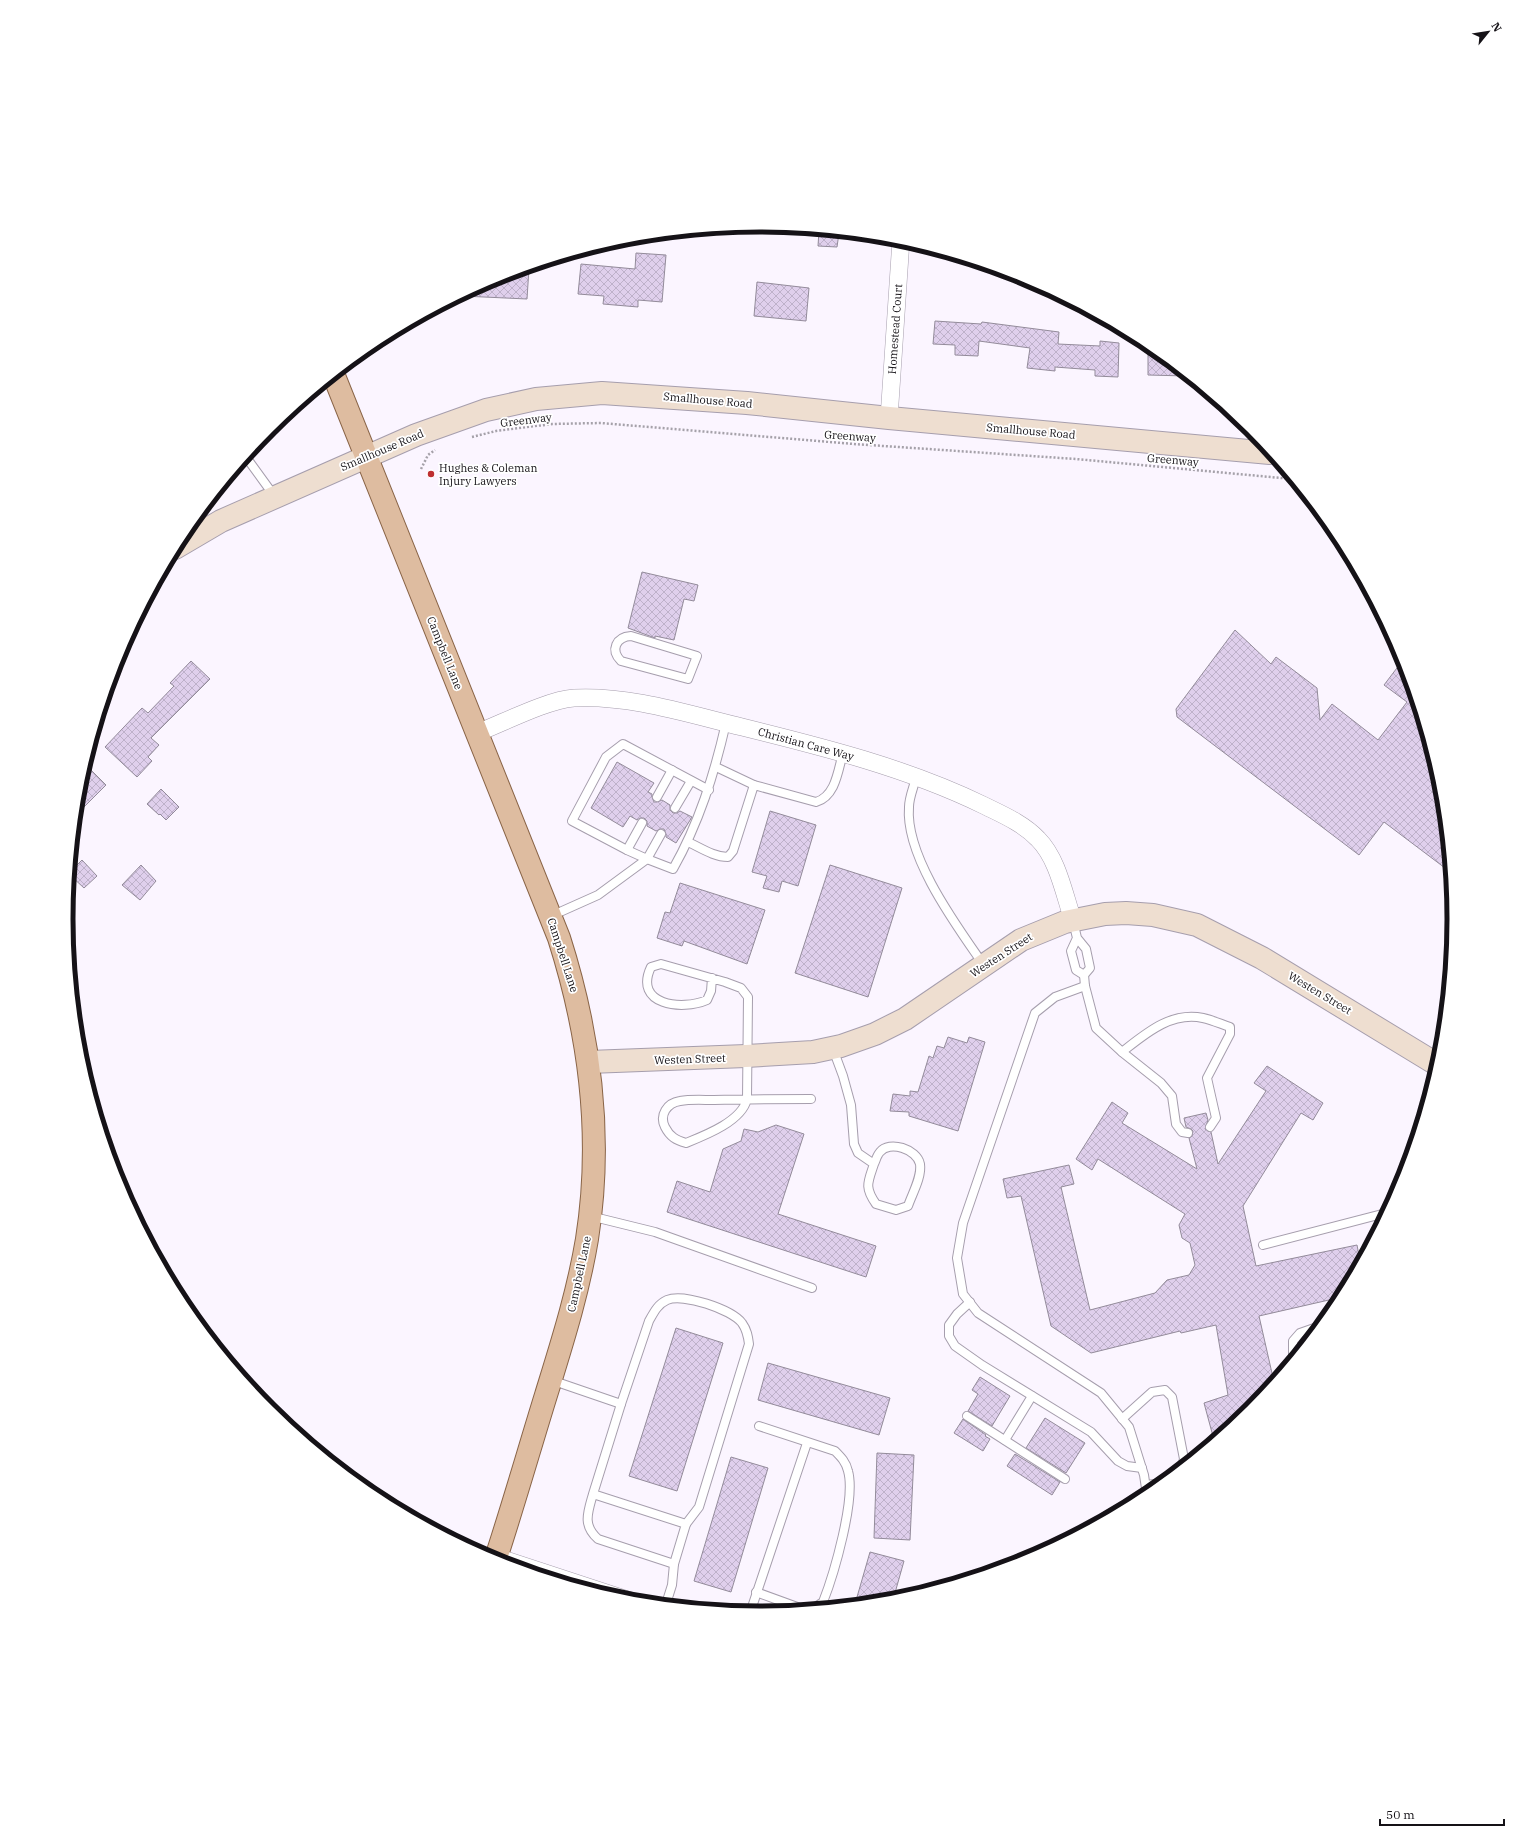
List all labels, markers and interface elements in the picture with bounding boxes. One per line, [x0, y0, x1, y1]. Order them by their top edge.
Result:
north arrow [1468, 12, 1508, 52]
text: N [1488, 20, 1505, 35]
street label: Homestead Court [885, 283, 905, 375]
street label: Smallhouse Road [663, 389, 753, 411]
street label: Greenway [499, 410, 553, 430]
street label: Smallhouse Road [986, 420, 1076, 442]
street label: Smallhouse Road [338, 426, 426, 474]
street label: Greenway [824, 427, 876, 445]
street label: Greenway [1147, 451, 1200, 469]
place label: Hughes & Coleman Injury Lawyers [439, 461, 537, 488]
marker: Hughes & Coleman Injury Lawyers [426, 469, 436, 479]
street label: Campbell Lane [424, 614, 466, 692]
street label: Christian Care Way [757, 724, 856, 764]
street label: Campbell Lane [544, 916, 582, 994]
street label: Westen Street [967, 930, 1035, 980]
street label: Westen Street [1286, 969, 1354, 1017]
street label: Westen Street [654, 1051, 726, 1067]
street label: Campbell Lane [564, 1235, 594, 1313]
scale bar [1380, 1801, 1504, 1827]
text: 50 m [1386, 1807, 1415, 1822]

